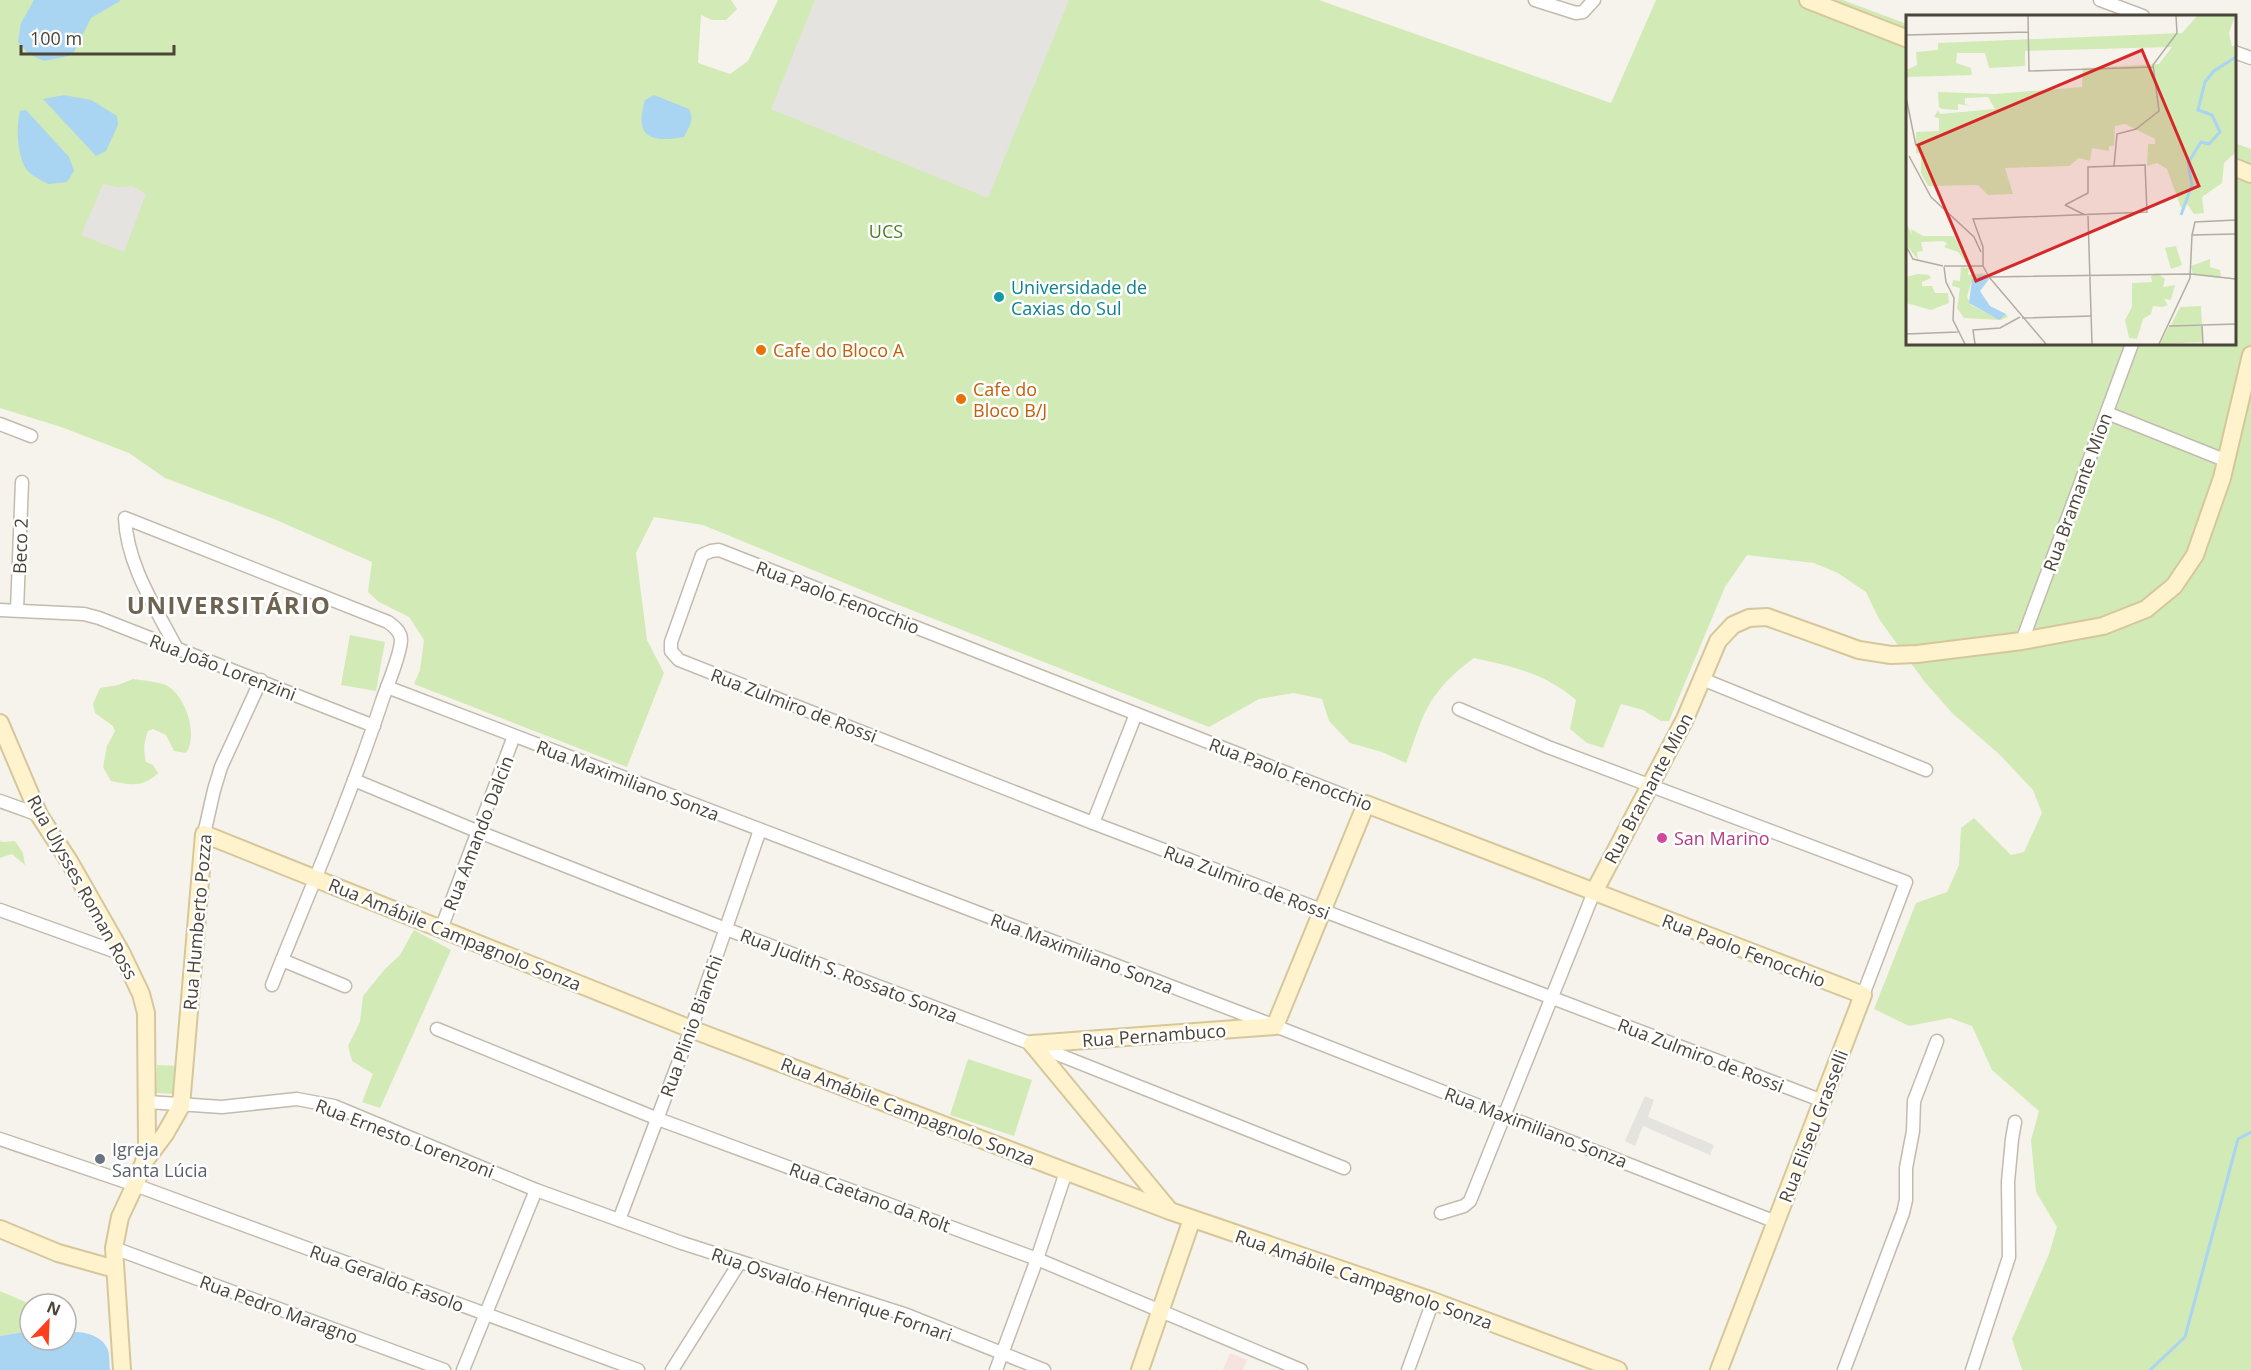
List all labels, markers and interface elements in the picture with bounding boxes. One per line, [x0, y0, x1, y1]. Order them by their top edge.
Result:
inset map [1906, 15, 2236, 345]
scale bar [21, 18, 174, 56]
text: 100 m [30, 26, 82, 50]
park label: UCS [869, 219, 903, 243]
place label: Universidade de Caxias do Sul [1011, 275, 1147, 320]
marker: Universidade de Caxias do Sul [992, 290, 1006, 304]
place label: Cafe do Bloco A [773, 338, 905, 362]
marker: Cafe do Bloco A [754, 343, 768, 357]
place label: Cafe do Bloco B/J [973, 377, 1047, 422]
marker: Cafe do Bloco B/J [954, 392, 968, 406]
street label: Rua Bramante Mion [2037, 409, 2117, 575]
street label: Beco 2 [7, 518, 33, 574]
street label: Rua Paolo Fenocchio [753, 555, 923, 639]
district label: UNIVERSITÁRIO [127, 588, 331, 621]
street label: Rua João Lorenzini [146, 628, 300, 706]
street label: Rua Zulmiro de Rossi [707, 662, 881, 748]
street label: Rua Bramante Mion [1598, 708, 1698, 868]
street label: Rua Paolo Fenocchio [1206, 732, 1376, 816]
street label: Rua Maximiliano Sonza [533, 734, 723, 826]
street label: Rua Amando Dalcin [437, 752, 519, 914]
street label: Rua Ulysses Roman Ross [22, 790, 144, 984]
place label: San Marino [1674, 826, 1770, 850]
marker: San Marino [1655, 831, 1669, 845]
street label: Rua Humberto Pozza [177, 833, 217, 1011]
street label: Rua Zulmiro de Rossi [1160, 839, 1334, 925]
street label: Rua Amábile Campagnolo Sonza [325, 872, 585, 996]
street label: Rua Maximiliano Sonza [987, 907, 1177, 999]
street label: Rua Paolo Fenocchio [1659, 908, 1829, 992]
street label: Rua Judith S. Rossato Sonza [737, 922, 961, 1028]
street label: Rua Plinio Bianchi [654, 952, 728, 1100]
street label: Rua Zulmiro de Rossi [1614, 1012, 1788, 1098]
street label: Rua Pernambuco [1081, 1018, 1227, 1052]
street label: Rua Eliseu Grasselli [1773, 1046, 1853, 1206]
street label: Rua Amábile Campagnolo Sonza [777, 1051, 1039, 1171]
street label: Rua Maximiliano Sonza [1441, 1081, 1631, 1173]
street label: Rua Ernesto Lorenzoni [312, 1093, 498, 1183]
place label: Igreja Santa Lúcia [112, 1137, 208, 1182]
marker: Igreja Santa Lúcia [93, 1152, 107, 1166]
street label: Rua Caetano da Rolt [786, 1157, 954, 1237]
street label: Rua Amábile Campagnolo Sonza [1232, 1224, 1496, 1334]
street label: Rua Geraldo Fasolo [307, 1239, 467, 1317]
street label: Rua Osvaldo Henrique Fornari [708, 1241, 956, 1347]
street label: Rua Pedro Maragno [197, 1269, 361, 1349]
north arrow [18, 1292, 78, 1352]
text: N [44, 1296, 64, 1321]

